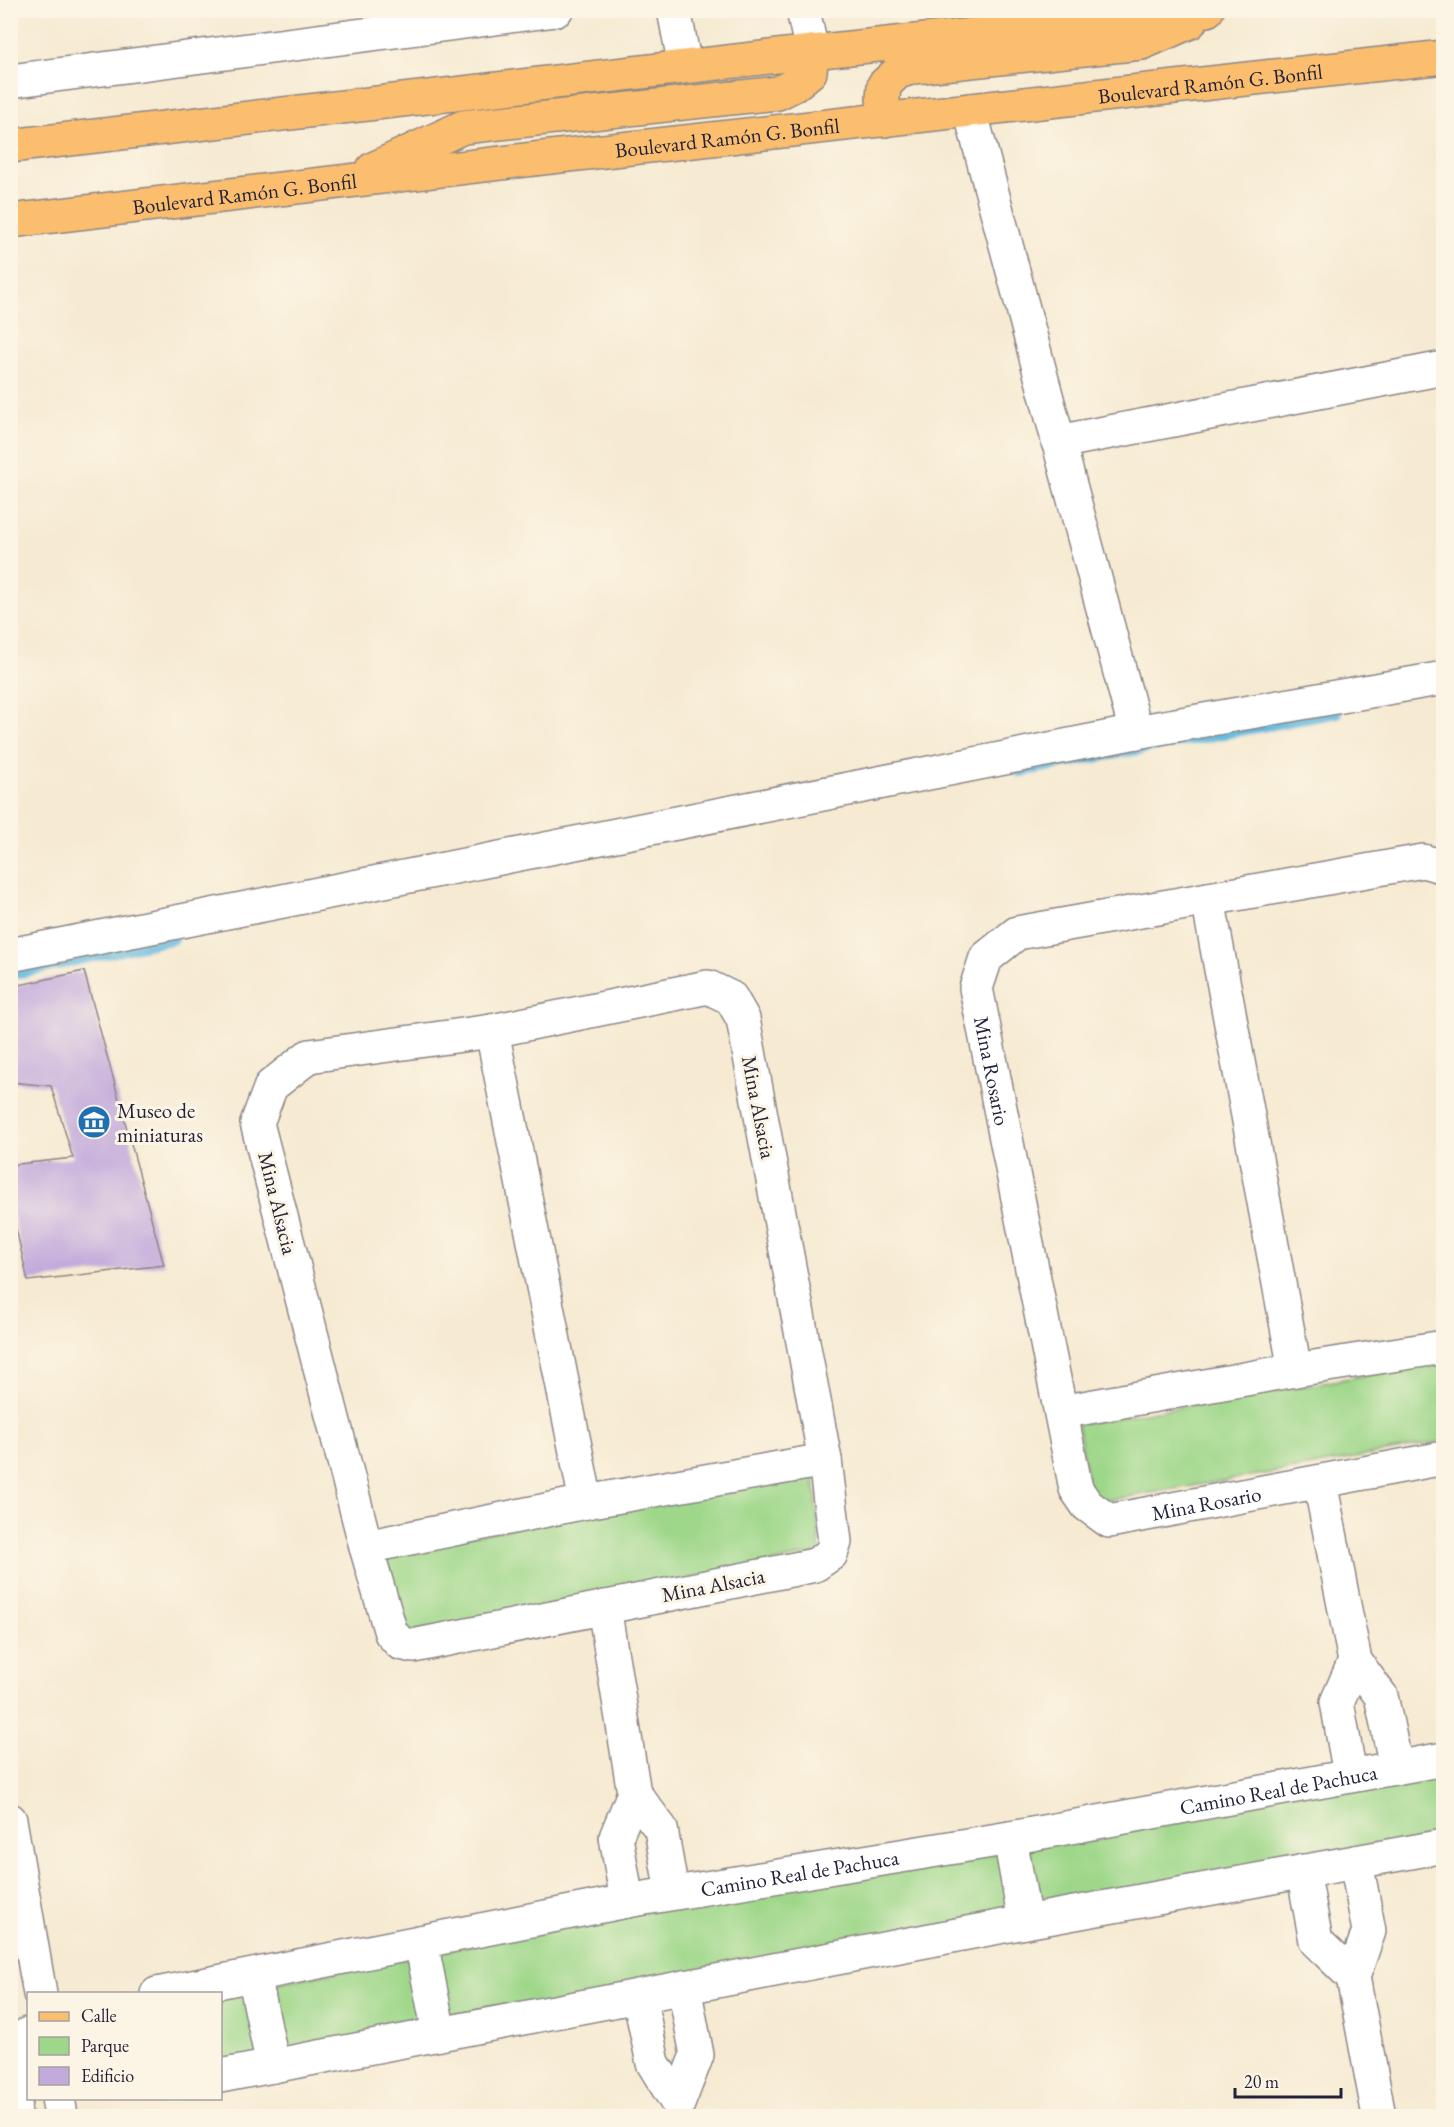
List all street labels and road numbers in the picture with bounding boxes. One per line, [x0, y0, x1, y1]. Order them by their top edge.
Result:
street label: Boulevard Ramón G. Bonfil [1096, 57, 1324, 109]
street label: Boulevard Ramón G. Bonfil [613, 111, 841, 163]
street label: Boulevard Ramón G. Bonfil [131, 167, 358, 220]
street label: Mina Rosario [968, 1014, 1017, 1128]
street label: Mina Alsacia [736, 1053, 782, 1161]
street label: Mina Alsacia [252, 1149, 304, 1258]
street label: Mina Rosario [1149, 1479, 1263, 1526]
street label: Mina Alsacia [659, 1562, 767, 1608]
street label: Camino Real de Pachuca [1177, 1758, 1380, 1820]
street label: Camino Real de Pachuca [698, 1843, 901, 1902]

